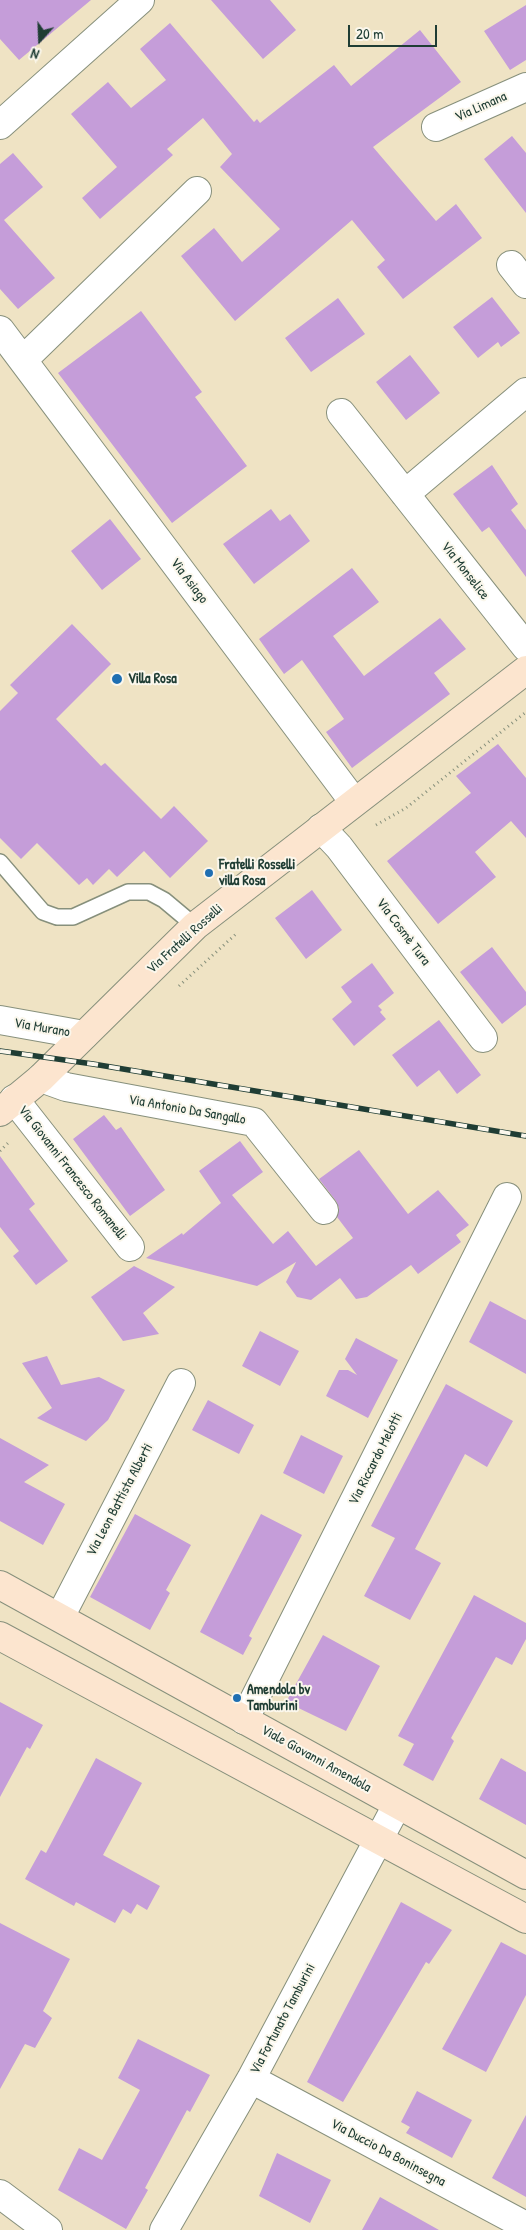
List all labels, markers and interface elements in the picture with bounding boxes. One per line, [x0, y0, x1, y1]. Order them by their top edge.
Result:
north arrow [15, 15, 65, 65]
scale bar [351, 15, 440, 47]
text: 20 m [356, 23, 383, 44]
text: N [28, 44, 41, 65]
street label: Via Limana [453, 88, 509, 126]
street label: Via Monselice [437, 539, 493, 603]
street label: Via Asiago [167, 555, 211, 607]
place label: Villa Rosa [128, 671, 177, 687]
marker: Villa Rosa [110, 672, 124, 686]
place label: Fratelli Rosselli villa Rosa [219, 857, 295, 890]
marker: Fratelli Rosselli villa Rosa [203, 867, 215, 879]
street label: Via Cosmè Tura [372, 895, 434, 969]
street label: Via Fratelli Rosselli [144, 901, 226, 977]
street label: Via Murano [13, 1015, 71, 1041]
street label: Via Antonio Da Sangallo [127, 1091, 247, 1129]
street label: Via Giovanni Francesco Romanelli [14, 1102, 130, 1244]
street label: Via Riccardo Melotti [346, 1410, 406, 1508]
street label: Via Leon Battista Alberti [83, 1441, 157, 1559]
place label: Amendola bv Tamburini [247, 1682, 310, 1714]
marker: Amendola bv Tamburini [231, 1692, 243, 1704]
street label: Viale Giovanni Amendola [258, 1722, 374, 1796]
street label: Via Fortunato Tamburini [247, 1961, 319, 2077]
street label: Via Duccio Da Boninsegna [328, 2116, 448, 2190]

